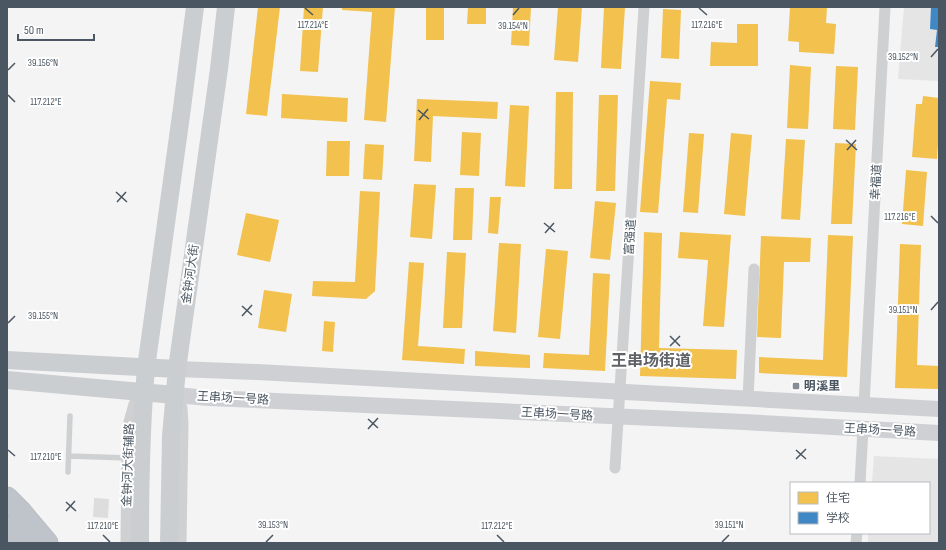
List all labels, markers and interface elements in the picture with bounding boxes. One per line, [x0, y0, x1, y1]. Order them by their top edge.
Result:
scale bar [18, 16, 94, 42]
text: 117.214°E [298, 19, 328, 31]
text: 117.216°E [691, 19, 723, 31]
text: 39.154°N [498, 20, 528, 32]
text: 50 m [24, 23, 44, 38]
text: 39.152°N [888, 51, 918, 63]
text: 39.156°N [28, 57, 58, 69]
text: 117.212°E [30, 96, 62, 108]
street label: 幸福道 [868, 164, 885, 200]
text: 117.216°E [884, 211, 916, 223]
street label: 富强道 [622, 219, 639, 256]
street label: 金钟河大街 [179, 243, 202, 305]
text: 39.151°N [889, 304, 918, 316]
text: 39.155°N [28, 310, 58, 322]
district label: 王串场街道 [611, 352, 691, 371]
place label: 明溪里 [804, 379, 840, 394]
marker: 明溪里 [791, 381, 801, 391]
street label: 王串场一号路 [197, 389, 269, 408]
street label: 王串场一号路 [521, 405, 593, 424]
street label: 王串场一号路 [844, 421, 916, 440]
street label: 金钟河大街辅路 [120, 423, 137, 507]
text: 117.210°E [30, 451, 62, 463]
legend [790, 482, 930, 534]
text: 住宅 [826, 491, 850, 506]
text: 学校 [826, 511, 850, 526]
text: 39.153°N [258, 519, 288, 531]
text: 39.151°N [715, 519, 744, 531]
text: 117.210°E [87, 520, 119, 532]
text: 117.212°E [481, 520, 513, 532]

